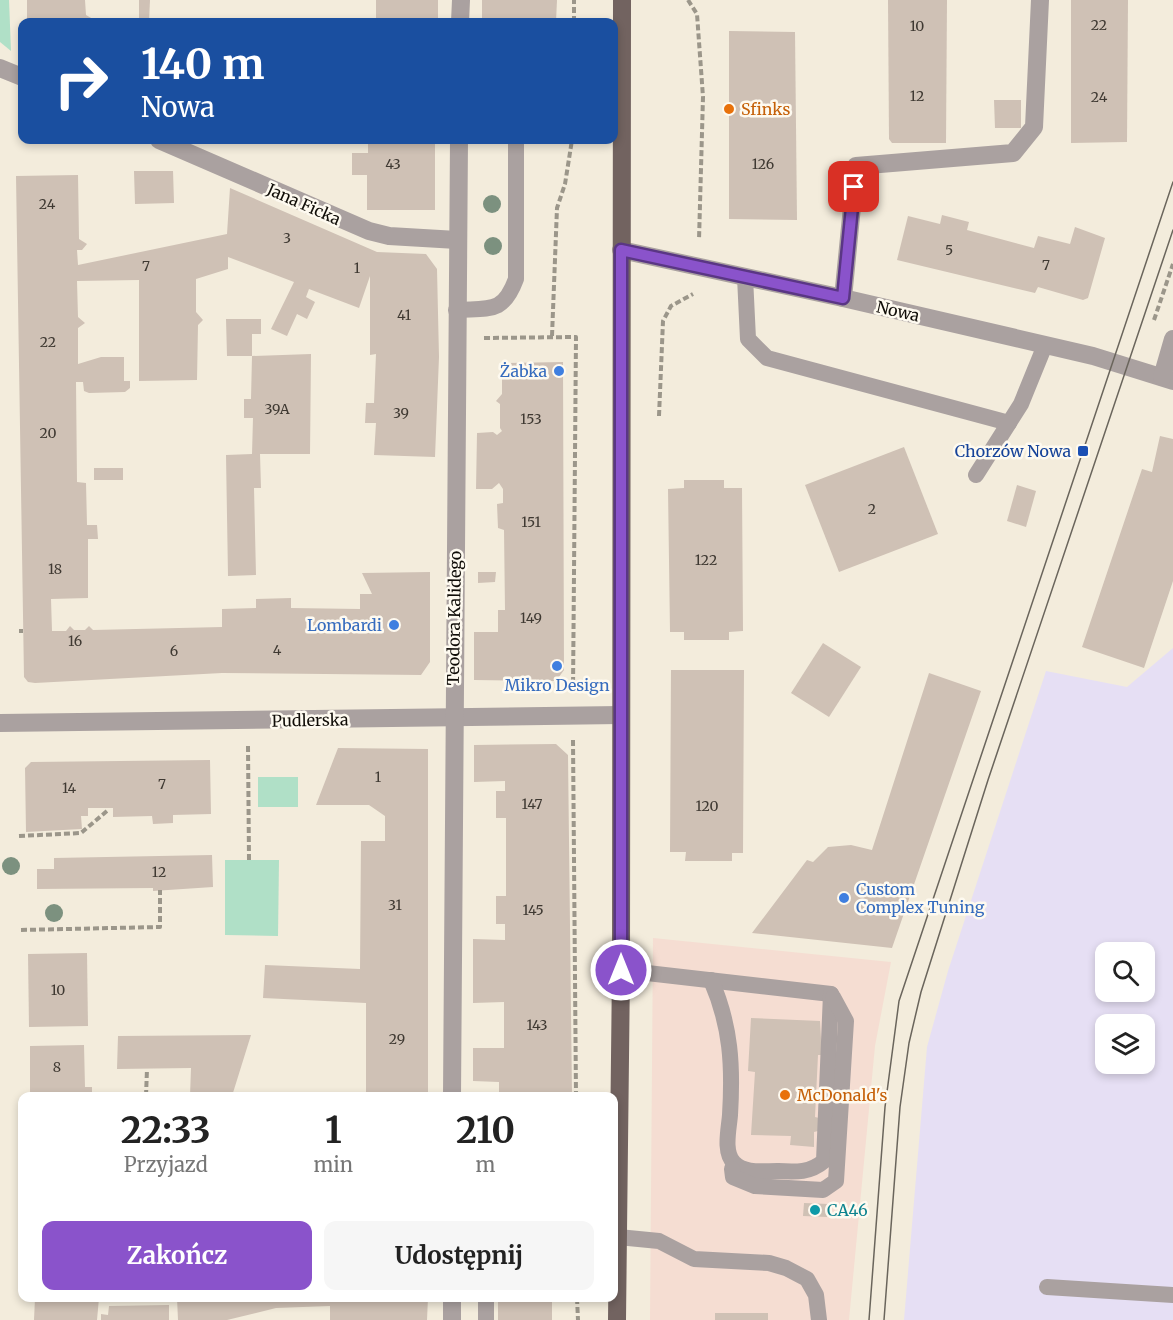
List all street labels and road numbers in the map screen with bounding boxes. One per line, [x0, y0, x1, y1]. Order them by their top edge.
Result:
street label: Jana Ficka [263, 179, 344, 229]
street label: Nowa [874, 296, 922, 326]
street label: Teodora Kalidego [443, 551, 465, 685]
street label: Pudlerska [271, 709, 349, 731]

